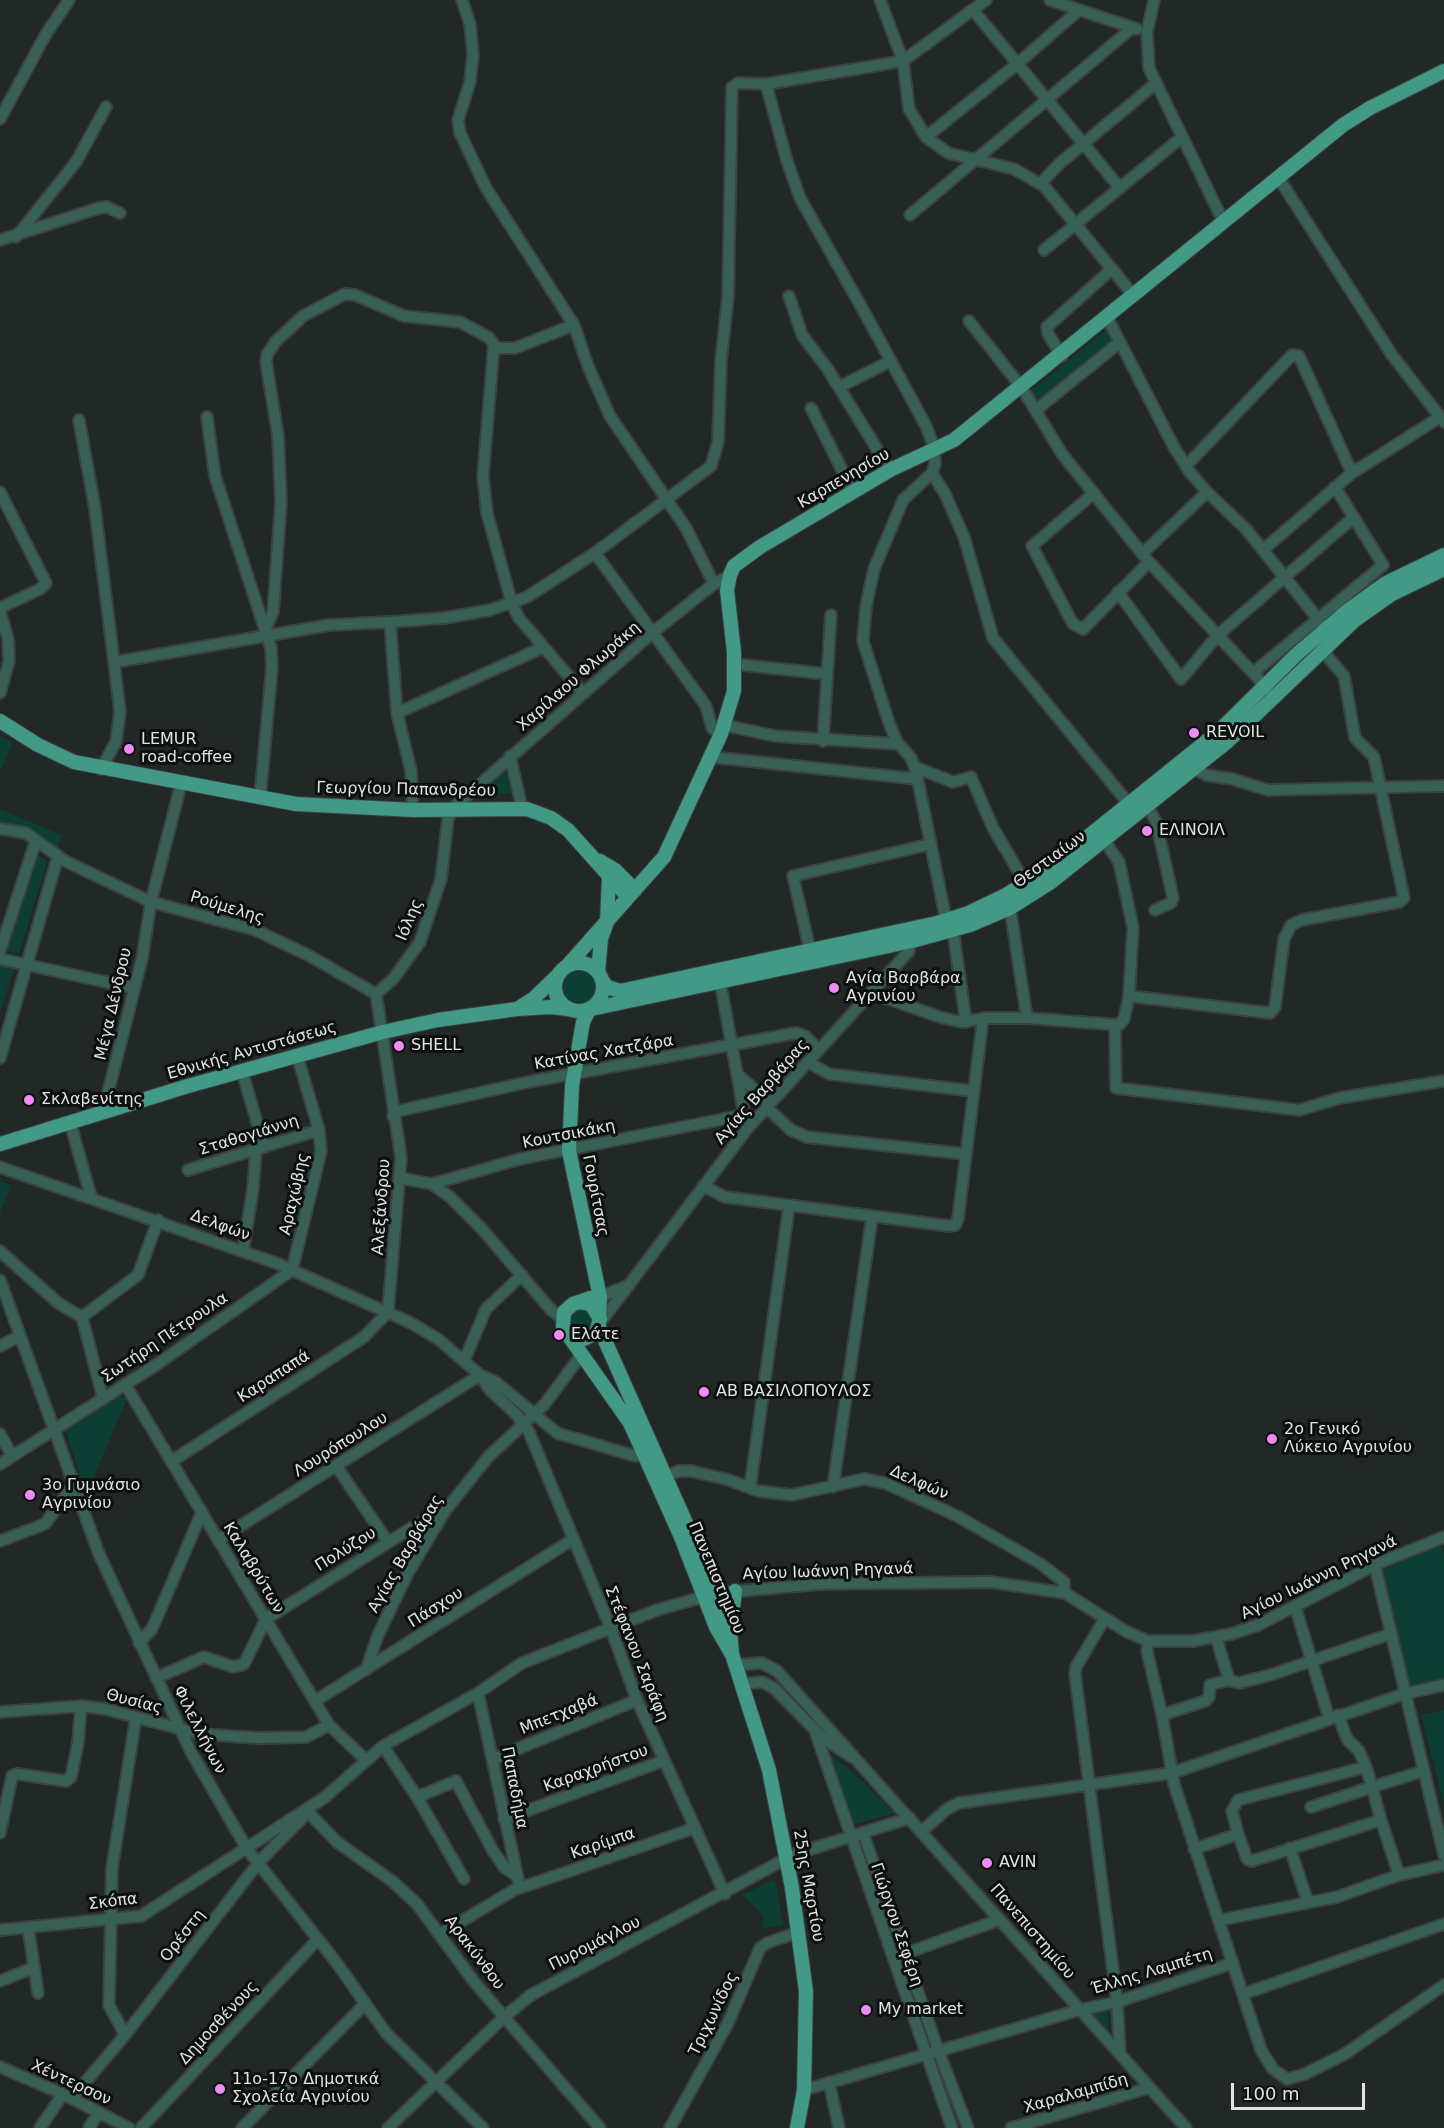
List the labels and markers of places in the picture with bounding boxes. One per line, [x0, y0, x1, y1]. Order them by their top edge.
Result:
place label: REVOIL [1206, 723, 1264, 743]
marker: REVOIL [1187, 726, 1201, 740]
place label: LEMUR road-coffee [141, 730, 232, 768]
marker: LEMUR road-coffee [122, 742, 136, 756]
place label: ΕΛΙΝΟΙΛ [1159, 821, 1225, 841]
marker: ΕΛΙΝΟΙΛ [1140, 824, 1154, 838]
place label: Αγία Βαρβάρα Αγρινίου [846, 969, 961, 1007]
marker: Αγία Βαρβάρα Αγρινίου [827, 981, 841, 995]
place label: SHELL [411, 1036, 461, 1056]
marker: SHELL [392, 1039, 406, 1053]
place label: Σκλαβενίτης [41, 1090, 143, 1110]
marker: Σκλαβενίτης [22, 1093, 36, 1107]
place label: Ελάτε [571, 1325, 619, 1345]
marker: Ελάτε [552, 1328, 566, 1342]
place label: ΑΒ ΒΑΣΙΛΟΠΟΥΛΟΣ [716, 1382, 871, 1402]
marker: ΑΒ ΒΑΣΙΛΟΠΟΥΛΟΣ [697, 1385, 711, 1399]
place label: 2ο Γενικό Λύκειο Αγρινίου [1284, 1420, 1412, 1458]
marker: 2ο Γενικό Λύκειο Αγρινίου [1265, 1432, 1279, 1446]
place label: 3ο Γυμνάσιο Αγρινίου [42, 1476, 140, 1514]
marker: 3ο Γυμνάσιο Αγρινίου [23, 1488, 37, 1502]
place label: AVIN [999, 1853, 1037, 1873]
marker: AVIN [980, 1856, 994, 1870]
place label: My market [878, 2000, 963, 2020]
marker: My market [859, 2003, 873, 2017]
place label: 11ο-17ο Δημοτικά Σχολεία Αγρινίου [232, 2070, 379, 2108]
marker: 11ο-17ο Δημοτικά Σχολεία Αγρινίου [213, 2082, 227, 2096]

